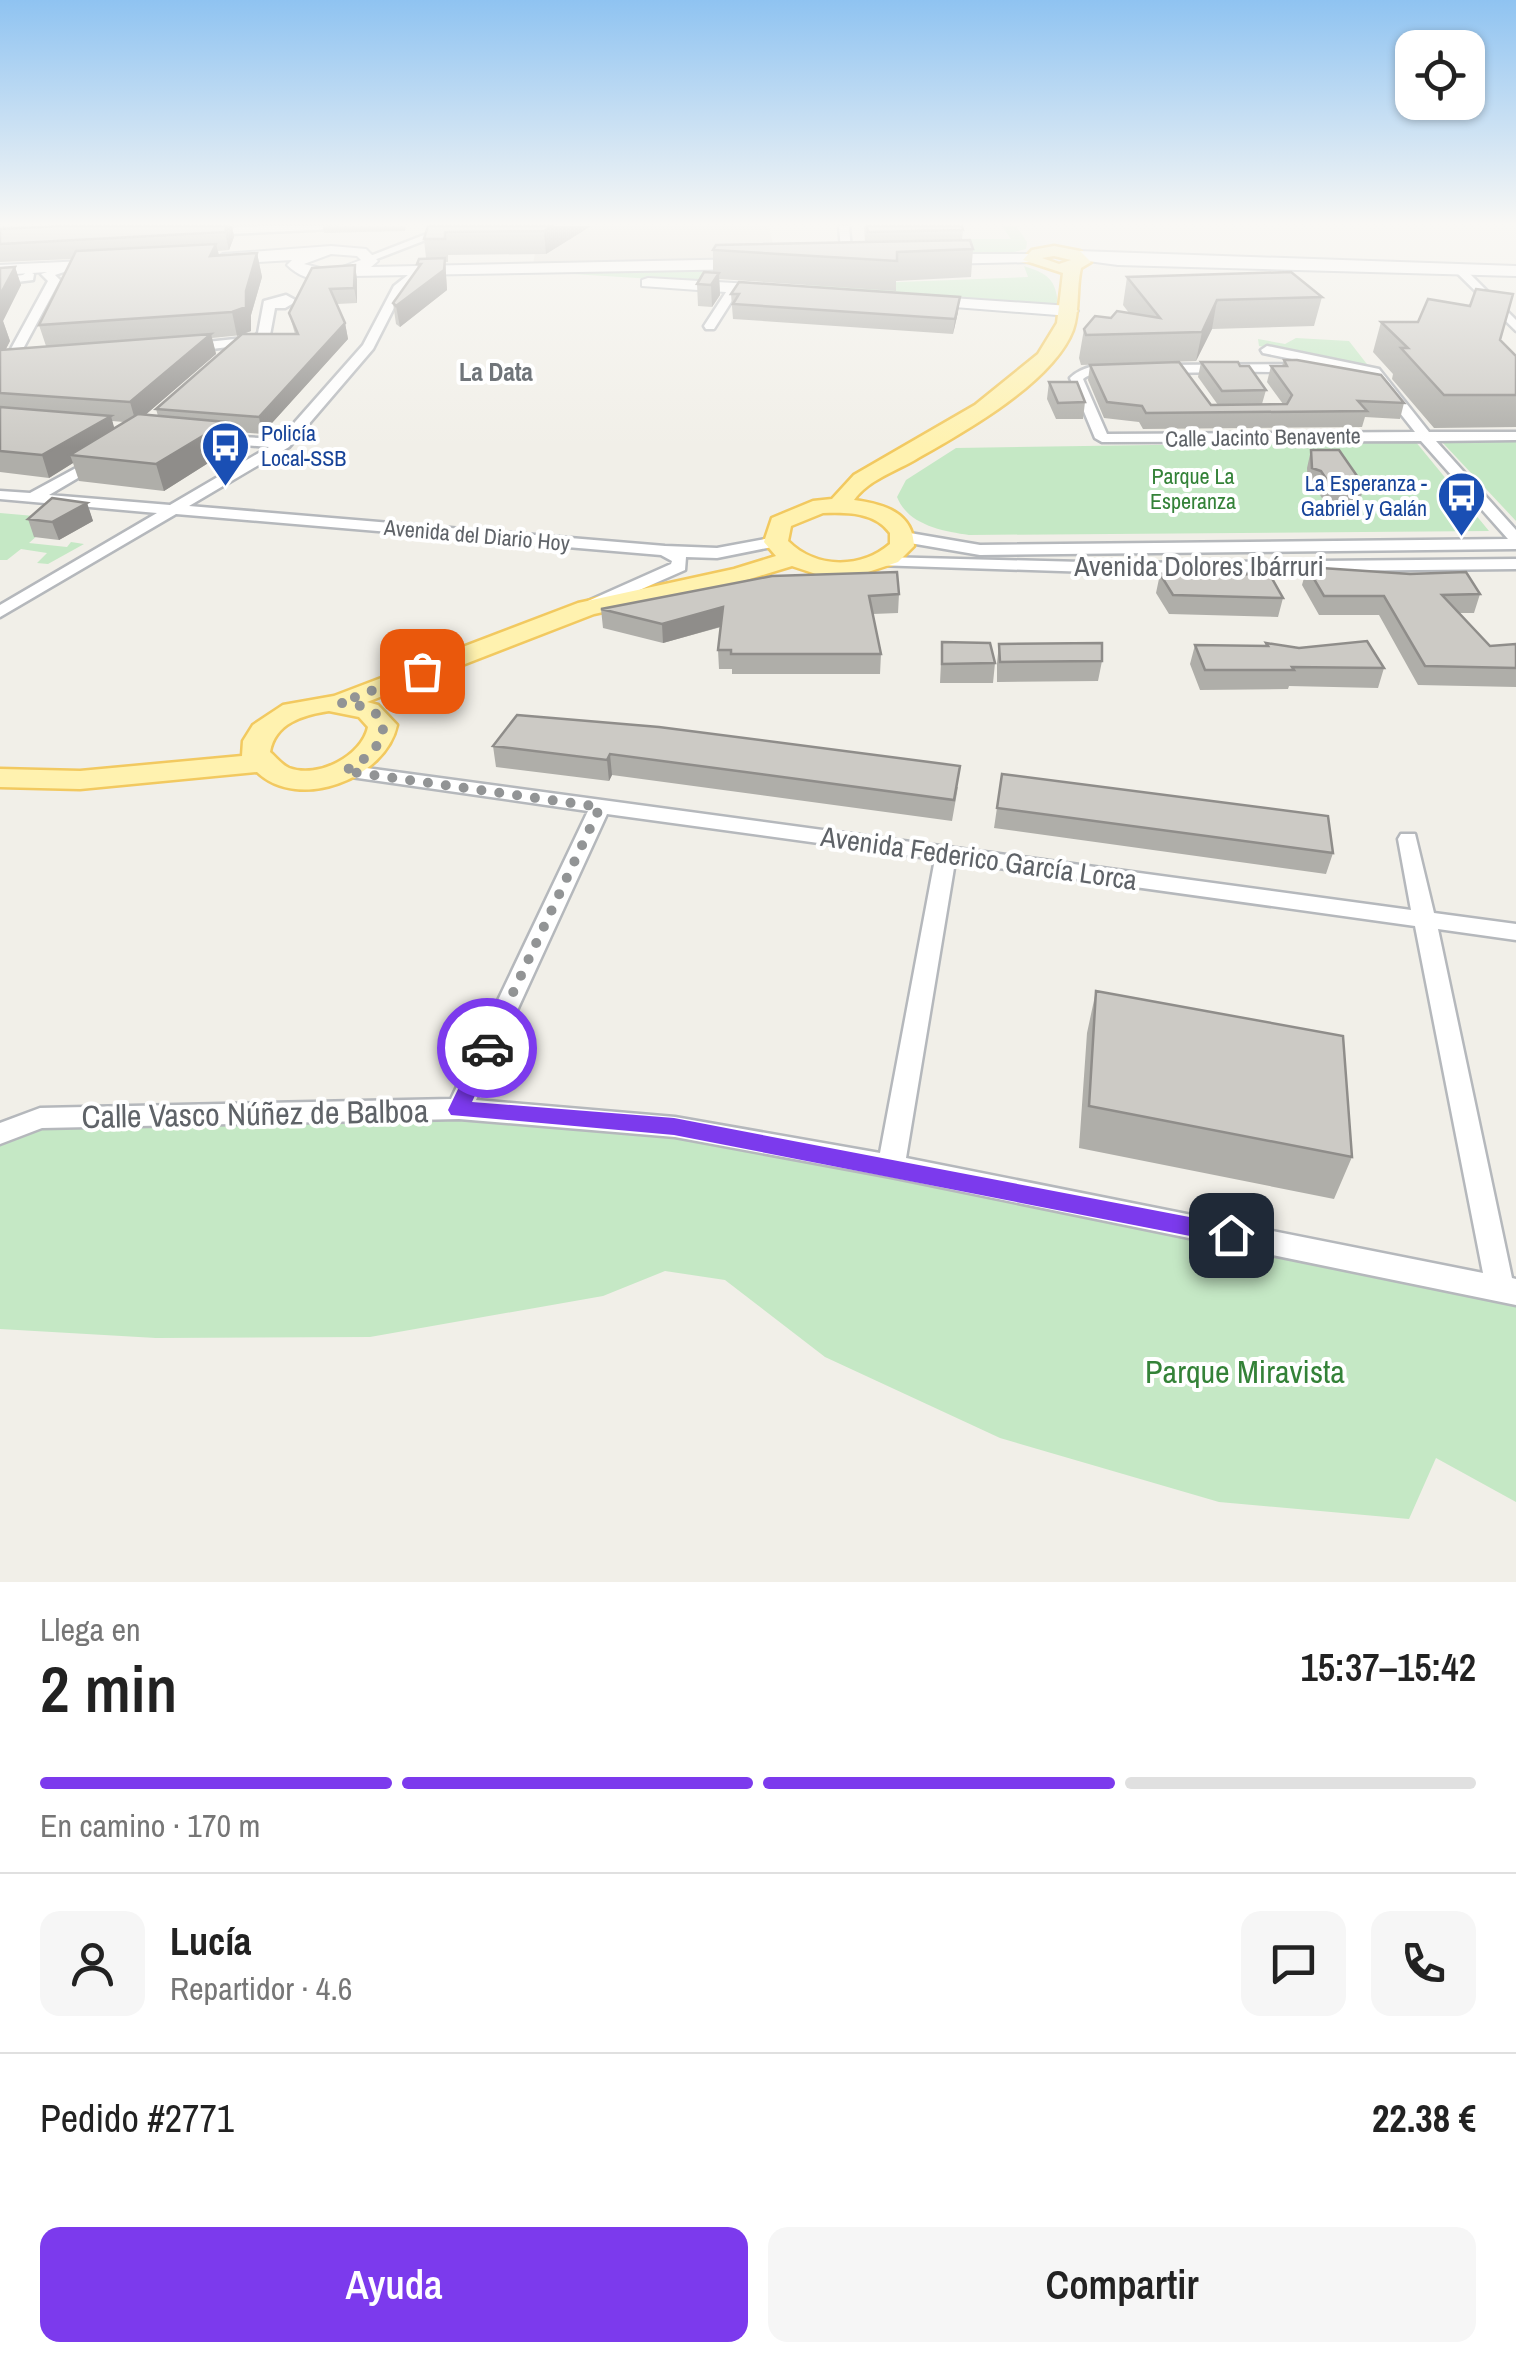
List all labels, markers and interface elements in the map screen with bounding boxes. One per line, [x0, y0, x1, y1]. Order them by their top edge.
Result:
map controls [1395, 30, 1485, 120]
button: locate [1395, 30, 1485, 120]
district label: La Data [459, 355, 534, 389]
place label: Policía Local-SSB [261, 418, 346, 473]
bus stop icon: Policía Local-SSB [200, 420, 252, 488]
street label: Calle Jacinto Benavente [1165, 420, 1361, 454]
park label: Parque La Esperanza [1150, 461, 1236, 516]
place label: La Esperanza - Gabriel y Galán [1301, 468, 1427, 523]
bus stop icon: La Esperanza - Gabriel y Galán [1436, 470, 1488, 538]
street label: Avenida del Diario Hoy [382, 512, 571, 558]
street label: Avenida Dolores Ibárruri [1073, 547, 1324, 585]
pin [380, 629, 465, 714]
icon: bag [395, 644, 450, 699]
street label: Avenida Federico García Lorca [817, 817, 1140, 899]
courier [437, 998, 537, 1098]
icon: car [460, 1021, 515, 1076]
street label: Calle Vasco Núñez de Balboa [81, 1089, 429, 1138]
pin [1189, 1193, 1274, 1278]
icon: home [1204, 1208, 1259, 1263]
park label: Parque Miravista [1145, 1350, 1345, 1393]
text: Llega en [40, 1608, 141, 1651]
text: 15:37–15:42 [1300, 1642, 1476, 1693]
text: 2 min [40, 1645, 177, 1732]
text: En camino · 170 m [40, 1804, 260, 1847]
button: person [40, 1911, 145, 2016]
button: chat [1241, 1911, 1346, 2016]
button: phone [1371, 1911, 1476, 2016]
text: Lucía [170, 1916, 251, 1967]
text: Repartidor · 4.6 [170, 1967, 352, 2010]
text: Pedido #2771 [40, 2093, 234, 2144]
text: 22.38 € [1372, 2093, 1476, 2144]
button: Ayuda [40, 2227, 748, 2342]
button: Compartir [768, 2227, 1476, 2342]

